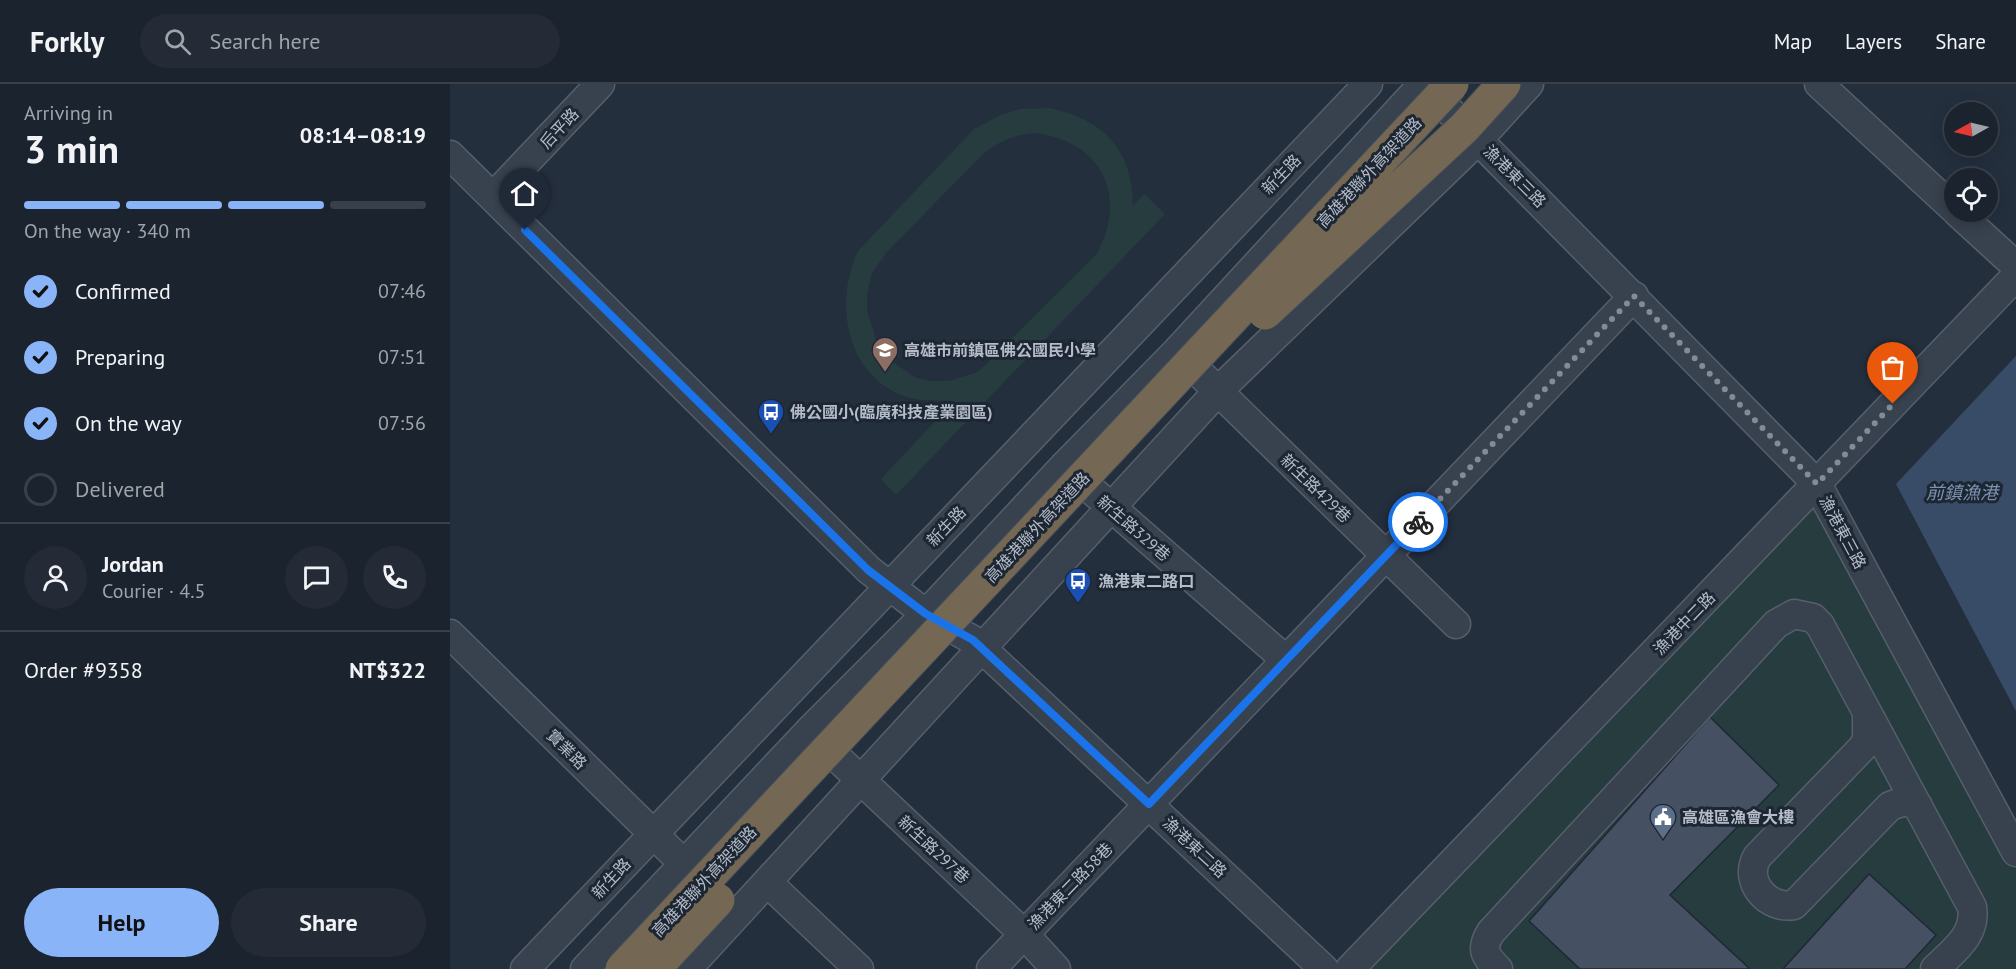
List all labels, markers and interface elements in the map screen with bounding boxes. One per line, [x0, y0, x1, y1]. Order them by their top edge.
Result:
search box [140, 14, 560, 68]
text: Forkly [30, 23, 104, 60]
icon: search [161, 25, 194, 58]
text: Search here [209, 27, 320, 55]
text: Map [1774, 28, 1812, 55]
text: Layers [1845, 28, 1902, 55]
text: Share [1935, 28, 1986, 55]
text: Arriving in [24, 100, 113, 126]
north arrow [1944, 102, 1998, 156]
map controls [1944, 102, 1998, 222]
street label: 后平路 [535, 104, 583, 152]
street label: 高雄港聯外高架道路 [1313, 113, 1425, 231]
text: 08:14–08:19 [300, 121, 426, 149]
text: 3 min [24, 123, 119, 174]
street label: 漁港東三路 [1480, 141, 1550, 211]
street label: 新生路 [1257, 150, 1305, 198]
pin [499, 168, 550, 230]
button: locate [1944, 168, 1998, 222]
icon: home [508, 177, 541, 210]
text: On the way · 340 m [24, 218, 191, 244]
icon: check [24, 275, 57, 308]
text: Confirmed [75, 277, 171, 305]
text: 07:46 [378, 278, 426, 304]
school or university icon: 高雄市前鎮區佛公國民小學 [870, 335, 900, 373]
place label: 高雄市前鎮區佛公國民小學 [904, 340, 1096, 360]
icon: check [24, 341, 57, 374]
pin [1867, 342, 1918, 404]
text: Preparing [75, 343, 165, 371]
text: 07:51 [378, 344, 426, 370]
icon: bag [1876, 351, 1909, 384]
bus stop icon: 佛公國小(臨廣科技產業園區) [756, 397, 786, 435]
place label: 佛公國小(臨廣科技產業園區) [790, 402, 992, 422]
icon: check [24, 407, 57, 440]
text: On the way [75, 409, 182, 437]
text: 07:56 [378, 410, 426, 436]
street label: 新生路429巷 [1277, 449, 1355, 527]
street label: 高雄港聯外高架道路 [981, 468, 1093, 586]
text: Delivered [75, 475, 165, 503]
water label: 前鎮漁港 [1926, 481, 2001, 504]
street label: 新生路329巷 [1093, 491, 1175, 565]
courier [1388, 492, 1448, 552]
street label: 漁港東三路 [1815, 492, 1871, 572]
street label: 新生路 [922, 502, 970, 550]
icon: bike [1402, 506, 1435, 539]
button: person [24, 546, 87, 609]
button: chat [285, 546, 348, 609]
button: phone [363, 546, 426, 609]
text: Jordan [102, 550, 164, 578]
bus stop icon: 漁港東二路口 [1063, 566, 1093, 604]
place label: 漁港東二路口 [1098, 571, 1194, 591]
text: Courier · 4.5 [102, 578, 205, 604]
street label: 漁港中二路 [1649, 587, 1719, 659]
text: Order #9358 [24, 656, 143, 684]
text: NT$322 [349, 656, 426, 684]
street label: 實業路 [543, 725, 591, 773]
public building icon: 高雄區漁會大樓 [1648, 802, 1678, 840]
place label: 高雄區漁會大樓 [1682, 807, 1794, 827]
street label: 新生路297巷 [894, 811, 974, 887]
street label: 漁港東二路 [1159, 812, 1231, 882]
street label: 高雄港聯外高架道路 [648, 822, 760, 940]
street label: 漁港東二路58巷 [1023, 838, 1117, 934]
street label: 新生路 [587, 854, 635, 902]
button: Help [24, 888, 219, 957]
button: Share [231, 888, 426, 957]

